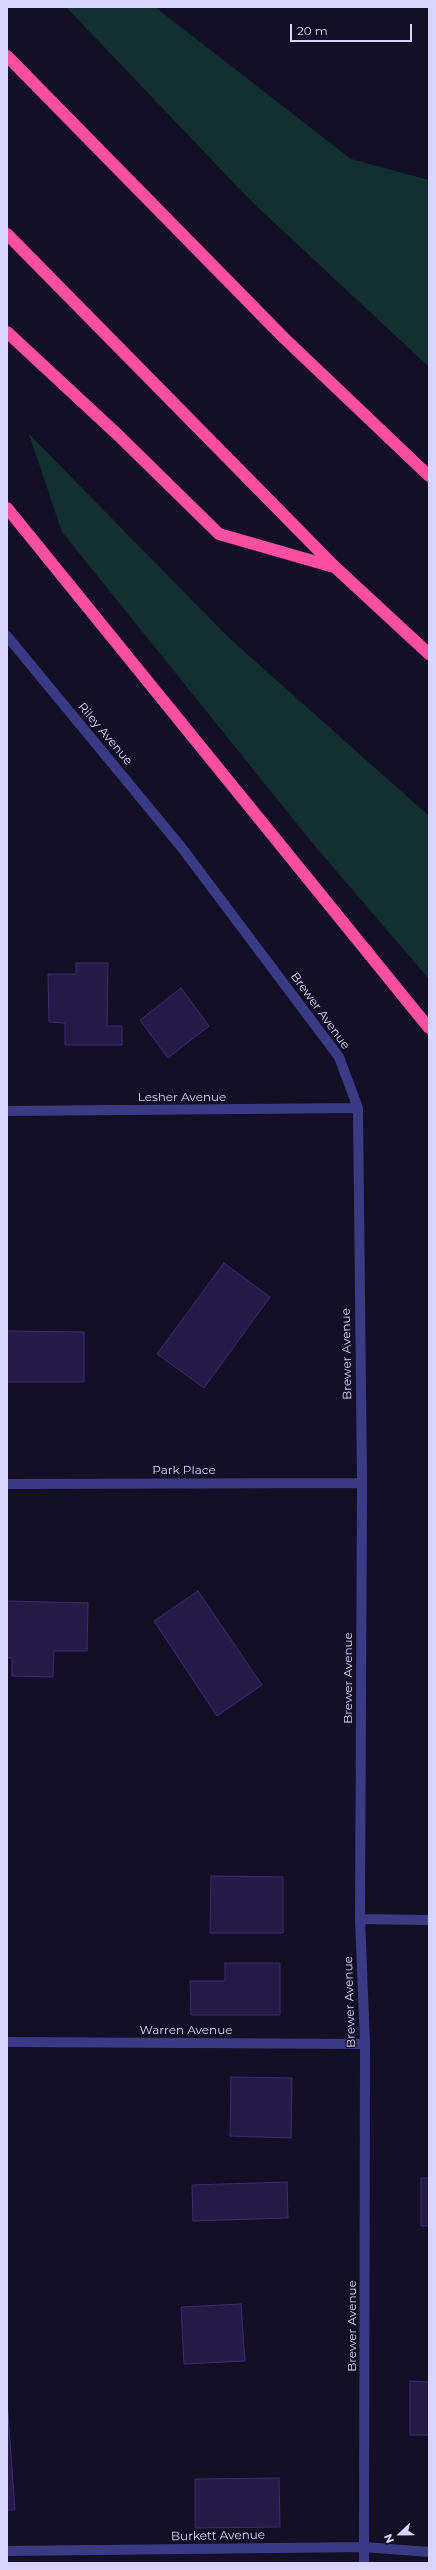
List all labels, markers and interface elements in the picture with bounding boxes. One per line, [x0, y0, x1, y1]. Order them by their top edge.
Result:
scale bar [292, 16, 414, 42]
text: 20 m [297, 23, 328, 38]
street label: Riley Avenue [75, 700, 135, 768]
street label: Brewer Avenue [287, 970, 353, 1052]
street label: Lesher Avenue [138, 1090, 226, 1104]
street label: Brewer Avenue [339, 1308, 355, 1400]
street label: Park Place [152, 1463, 216, 1477]
street label: Brewer Avenue [341, 1632, 355, 1724]
street label: Brewer Avenue [341, 1956, 359, 2048]
street label: Warren Avenue [140, 2023, 232, 2037]
street label: Brewer Avenue [345, 2280, 359, 2372]
north arrow [380, 2514, 420, 2554]
street label: Burkett Avenue [171, 2528, 265, 2544]
text: N [381, 2532, 397, 2545]

